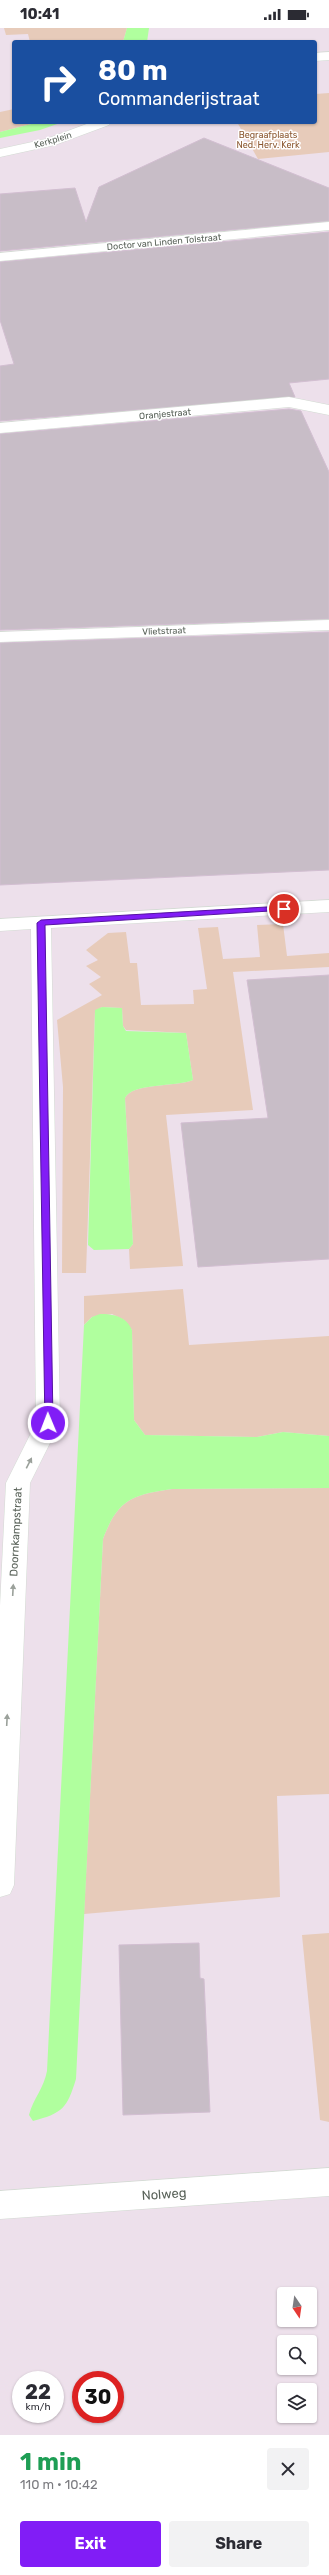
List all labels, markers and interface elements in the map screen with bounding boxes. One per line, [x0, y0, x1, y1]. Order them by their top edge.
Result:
text: 10:41 [20, 5, 59, 23]
text: 80 m [98, 54, 168, 87]
icon: right [32, 56, 84, 108]
text: Commanderijstraat [98, 88, 259, 110]
street label: Kerkplein [33, 130, 73, 150]
park label: Begraafplaats Ned. Herv. Kerk [236, 130, 300, 150]
street label: Doctor van Linden Tolstraat [106, 232, 222, 252]
street label: Oranjestraat [139, 407, 192, 421]
street label: Vlietstraat [142, 625, 186, 637]
pin [267, 892, 301, 926]
icon: arrive [273, 898, 295, 920]
position arrow [27, 1402, 69, 1444]
one-way arrow [26, 1457, 32, 1468]
street label: Doornkampstraat [7, 1486, 25, 1577]
one-way arrow [10, 1584, 17, 1596]
one-way arrow [4, 1714, 11, 1726]
street label: Nolweg [141, 2185, 187, 2204]
north arrow [277, 2287, 317, 2327]
map controls [277, 2287, 317, 2423]
button: search [277, 2335, 317, 2375]
speed limit sign: 30 [72, 2371, 124, 2423]
text: 22 [25, 2380, 51, 2404]
button: layers [277, 2383, 317, 2423]
text: km/h [26, 2401, 50, 2413]
text: 1 min [20, 2448, 81, 2476]
button: close [267, 2448, 309, 2490]
text: 110 m · 10:42 [20, 2477, 98, 2492]
button: Exit [20, 2521, 161, 2567]
button: Share [169, 2521, 309, 2567]

